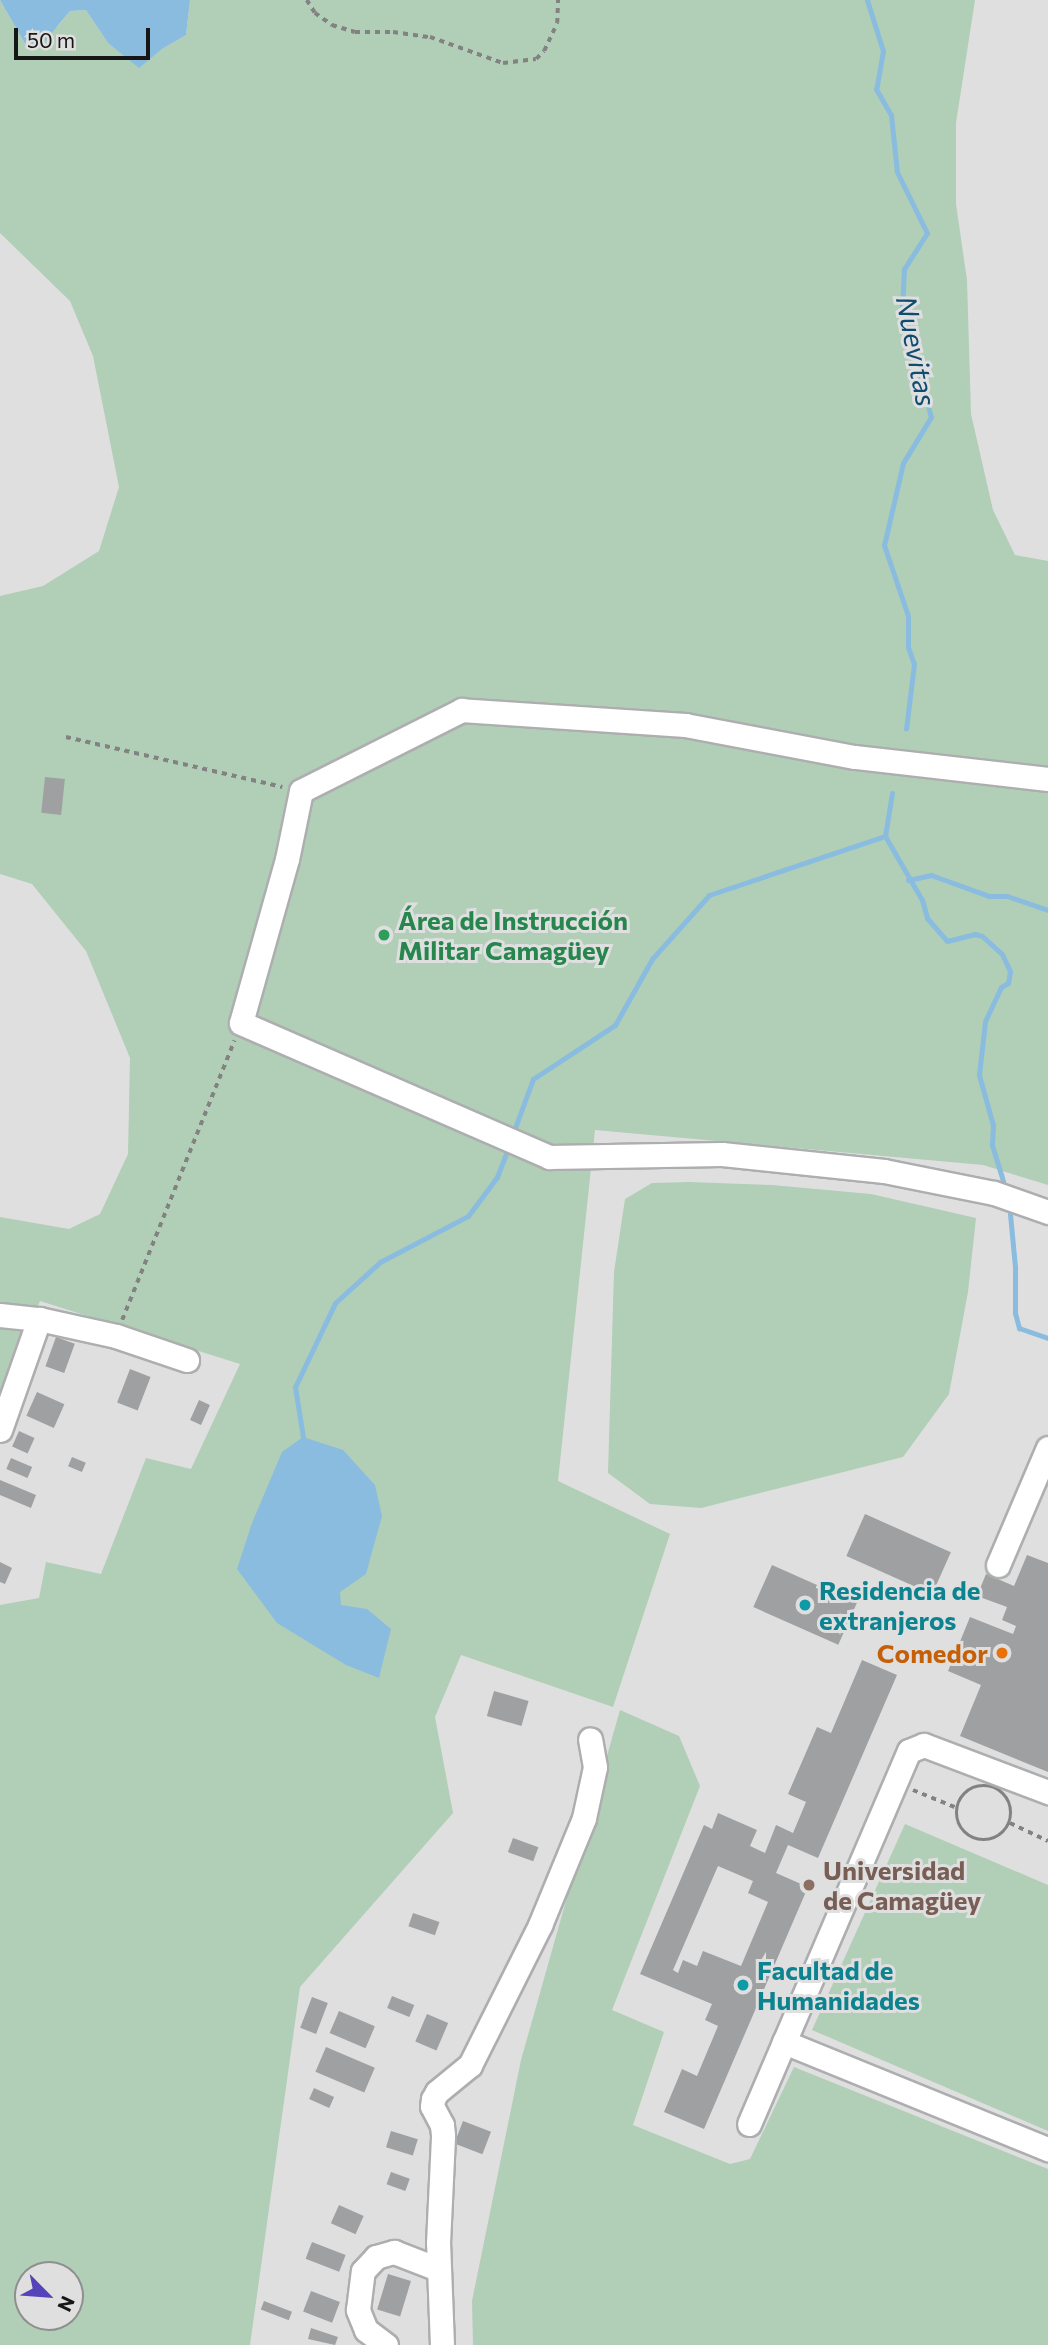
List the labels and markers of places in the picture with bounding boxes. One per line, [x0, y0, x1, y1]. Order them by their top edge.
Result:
place label: Área de Instrucción Militar Camagüey [398, 904, 628, 965]
marker: Área de Instrucción Militar Camagüey [376, 927, 392, 943]
place label: Residencia de extranjeros [819, 1574, 980, 1636]
marker: Residencia de extranjeros [797, 1597, 813, 1613]
place label: Comedor [877, 1637, 988, 1669]
marker: Comedor [994, 1645, 1010, 1661]
place label: Universidad de Camagüey [823, 1854, 981, 1916]
marker: Universidad de Camagüey [801, 1877, 817, 1893]
place label: Facultad de Humanidades [757, 1954, 920, 2016]
marker: Facultad de Humanidades [735, 1977, 751, 1993]

